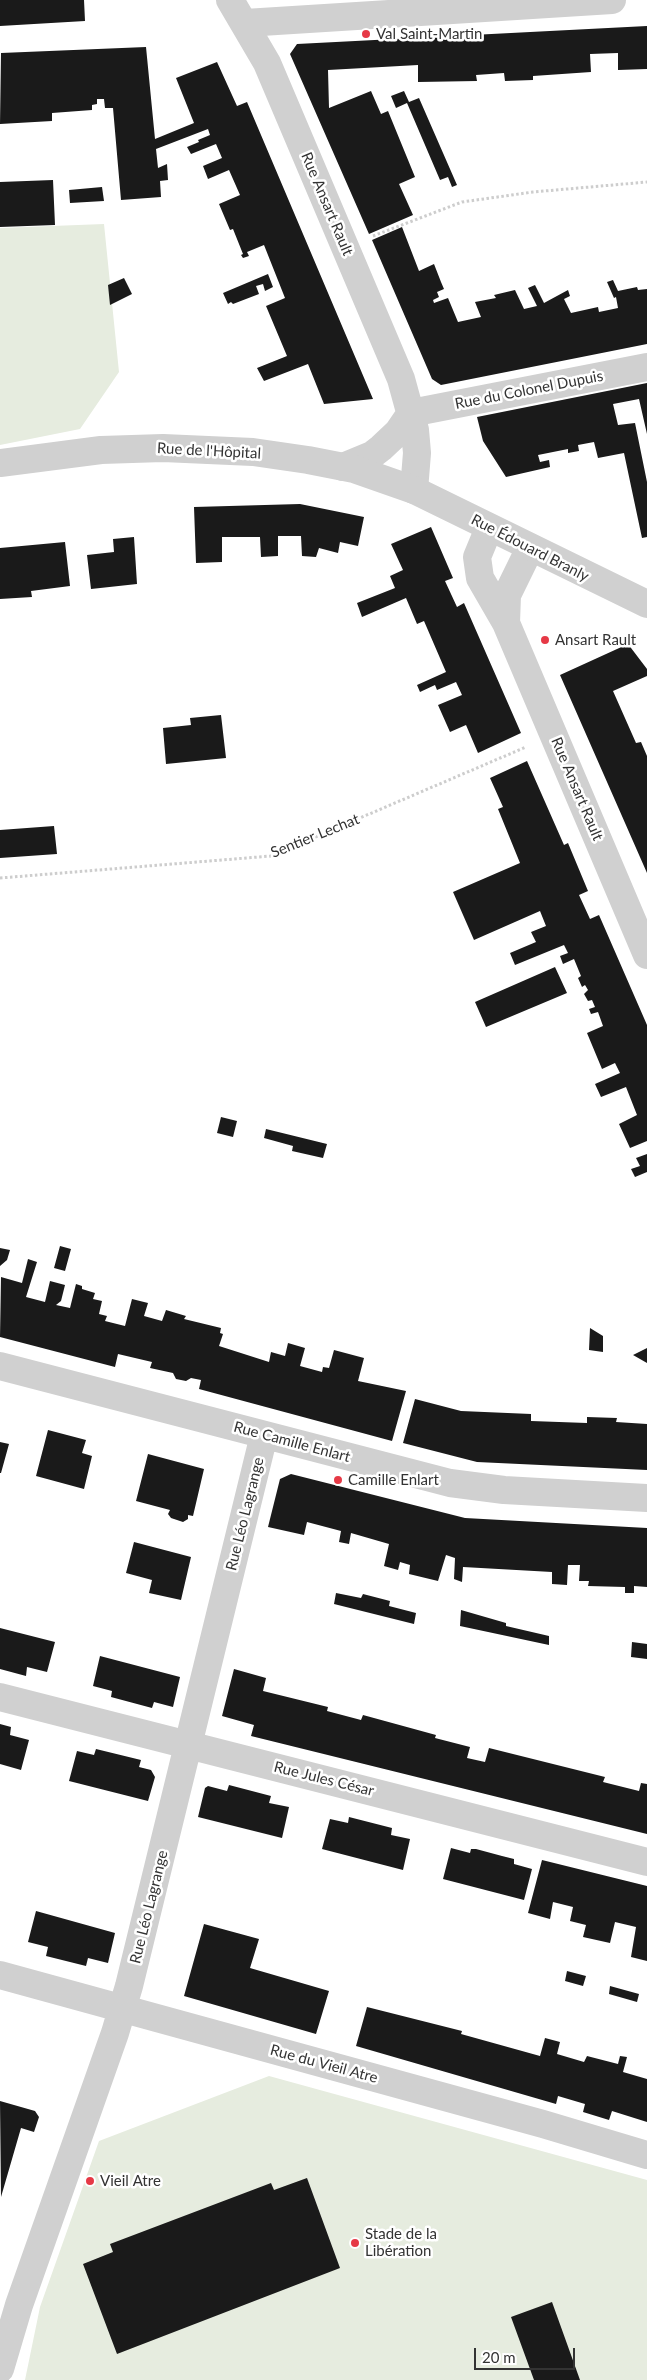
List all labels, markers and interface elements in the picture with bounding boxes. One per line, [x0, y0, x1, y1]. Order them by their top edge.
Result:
place label: Val Saint-Martin [376, 25, 482, 43]
marker: Val Saint-Martin [360, 28, 372, 40]
street label: Rue Ansart Rault [297, 150, 357, 258]
street label: Rue du Colonel Dupuis [453, 367, 605, 413]
street label: Rue de l'Hôpital [157, 439, 261, 463]
street label: Rue Édouard Branly [468, 511, 592, 585]
place label: Ansart Rault [555, 631, 636, 649]
marker: Ansart Rault [539, 634, 551, 646]
street label: Rue Ansart Rault [547, 735, 607, 843]
street label: Sentier Lechat [268, 810, 362, 862]
street label: Rue Camille Enlart [232, 1418, 352, 1466]
street label: Rue Léo Lagrange [222, 1455, 268, 1573]
place label: Camille Enlart [348, 1471, 439, 1489]
marker: Camille Enlart [332, 1474, 344, 1486]
street label: Rue Jules César [272, 1758, 376, 1800]
street label: Rue Léo Lagrange [126, 1848, 172, 1966]
street label: Rue du Vieil Atre [268, 2041, 380, 2087]
place label: Vieil Atre [100, 2172, 161, 2190]
marker: Vieil Atre [84, 2175, 96, 2187]
place label: Stade de la Libération [365, 2225, 437, 2260]
marker: Stade de la Libération [349, 2237, 361, 2249]
scale bar [477, 2338, 578, 2370]
text: 20 m [482, 2348, 516, 2366]

